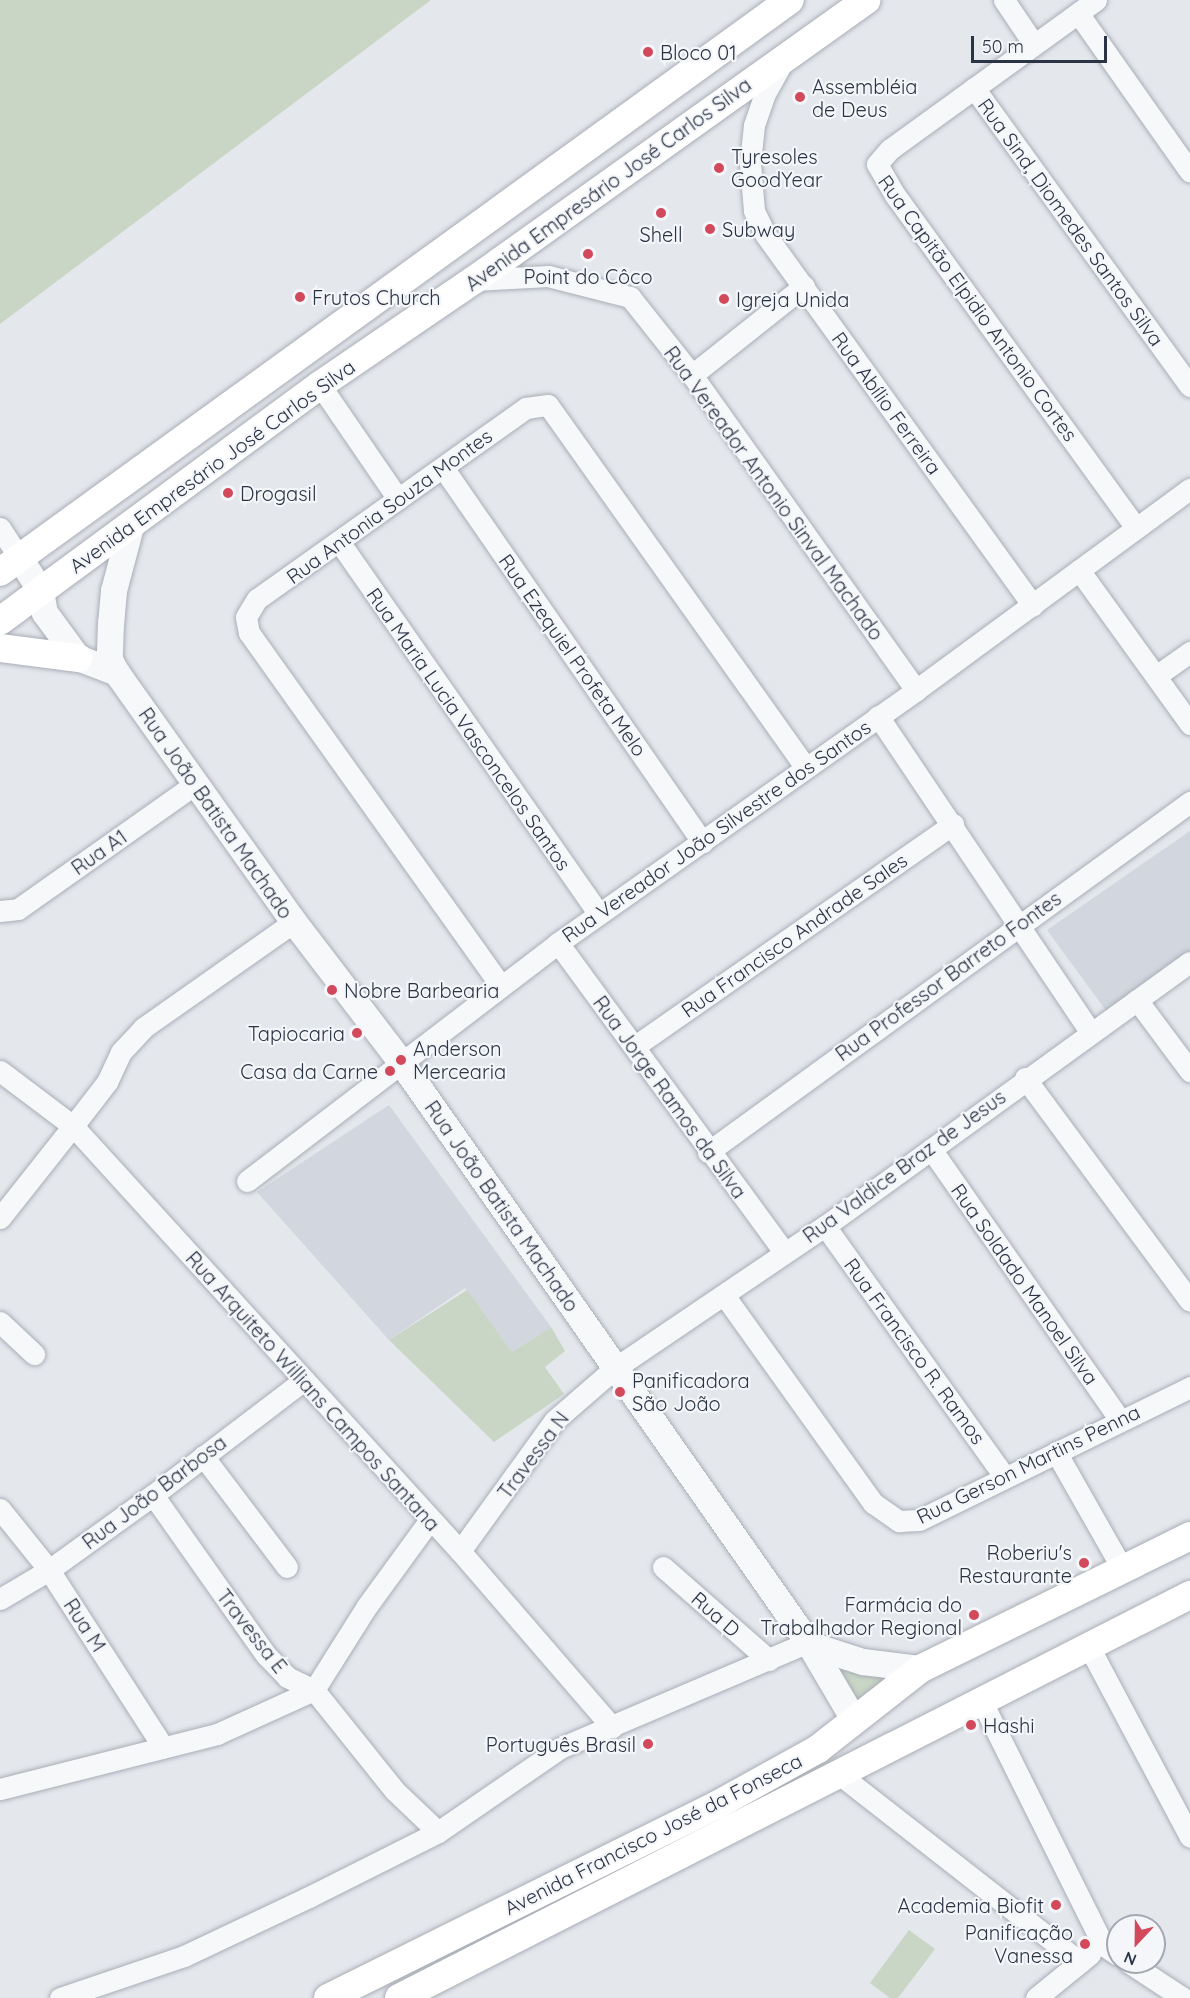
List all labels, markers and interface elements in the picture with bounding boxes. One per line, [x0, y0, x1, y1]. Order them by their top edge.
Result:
scale bar [974, 24, 1110, 62]
text: 50 m [982, 35, 1024, 58]
place label: Bloco 01 [660, 40, 737, 64]
marker: Bloco 01 [641, 45, 655, 59]
street label: Avenida Empresário José Carlos Silva [460, 72, 756, 296]
place label: Assembléia de Deus [812, 74, 917, 121]
marker: Assembléia de Deus [793, 90, 807, 104]
street label: Rua Sind, Diomedes Santos Silva [973, 94, 1169, 350]
place label: Tyresoles GoodYear [731, 144, 823, 191]
marker: Tyresoles GoodYear [712, 161, 726, 175]
street label: Rua Capitão Elpidio Antonio Cortes [873, 170, 1083, 446]
marker: Shell [654, 206, 668, 220]
place label: Subway [722, 217, 795, 241]
place label: Shell [639, 222, 683, 246]
marker: Subway [703, 222, 717, 236]
marker: Point do Côco [581, 247, 595, 261]
place label: Point do Côco [523, 264, 653, 288]
place label: Frutos Church [312, 285, 441, 309]
place label: Igreja Unida [736, 287, 849, 311]
marker: Frutos Church [293, 290, 307, 304]
marker: Igreja Unida [717, 292, 731, 306]
street label: Rua Abílio Ferreira [827, 327, 947, 479]
street label: Rua Vereador Antonio Sinval Machado [659, 341, 889, 645]
street label: Avenida Empresário José Carlos Silva [64, 354, 360, 578]
street label: Rua Antonia Souza Montes [282, 423, 496, 589]
place label: Drogasil [240, 481, 316, 505]
marker: Drogasil [221, 486, 235, 500]
street label: Rua Ezequiel Profeta Melo [494, 549, 652, 761]
street label: Rua Maria Lucia Vasconcelos Santos [362, 583, 576, 875]
street label: Rua João Batista Machado [134, 703, 298, 923]
street label: Rua Vereador João Silvestre dos Santos [557, 715, 875, 947]
street label: Rua A1 [67, 824, 131, 880]
street label: Rua Francisco Andrade Sales [677, 848, 911, 1022]
street label: Rua Professor Barreto Fontes [831, 886, 1065, 1066]
place label: Nobre Barbearia [344, 978, 499, 1002]
marker: Nobre Barbearia [325, 983, 339, 997]
street label: Rua Jorge Ramos da Silva [588, 991, 752, 1203]
place label: Tapiocaria [248, 1021, 345, 1045]
marker: Tapiocaria [350, 1026, 364, 1040]
place label: Anderson Mercearia [413, 1036, 506, 1083]
marker: Anderson Mercearia [394, 1053, 408, 1067]
place label: Casa da Carne [240, 1059, 378, 1083]
marker: Casa da Carne [383, 1064, 397, 1078]
street label: Rua Valdice Braz de Jesus [798, 1084, 1010, 1248]
street label: Rua João Batista Machado [420, 1096, 584, 1316]
street label: Rua Soldado Manoel Silva [946, 1179, 1104, 1389]
street label: Rua Arquiteto Willians Campos Santana [181, 1246, 445, 1536]
street label: Rua Francisco R. Ramos [839, 1253, 991, 1449]
place label: Panificadora São João [632, 1368, 749, 1415]
marker: Panificadora São João [613, 1385, 627, 1399]
street label: Rua Gerson Martins Penna [912, 1399, 1144, 1529]
street label: Travessa N [492, 1407, 574, 1503]
street label: Rua João Barbosa [77, 1430, 231, 1554]
place label: Roberiu's Restaurante [959, 1540, 1072, 1587]
marker: Roberiu's Restaurante [1077, 1556, 1091, 1570]
street label: Travessa E [212, 1584, 292, 1678]
street label: Rua D [687, 1586, 745, 1642]
place label: Farmácia do Trabalhador Regional [760, 1592, 962, 1639]
street label: Rua M [59, 1594, 111, 1656]
marker: Farmácia do Trabalhador Regional [967, 1608, 981, 1622]
place label: Hashi [983, 1713, 1035, 1737]
marker: Hashi [964, 1718, 978, 1732]
place label: Português Brasil [486, 1732, 636, 1756]
marker: Português Brasil [641, 1737, 655, 1751]
street label: Avenida Francisco José da Fonseca [500, 1748, 806, 1920]
place label: Academia Biofit [897, 1893, 1044, 1917]
marker: Academia Biofit [1049, 1898, 1063, 1912]
north arrow [1106, 1914, 1166, 1974]
place label: Panificação Vanessa [965, 1920, 1073, 1967]
marker: Panificação Vanessa [1078, 1937, 1092, 1951]
text: N [1121, 1947, 1139, 1970]

